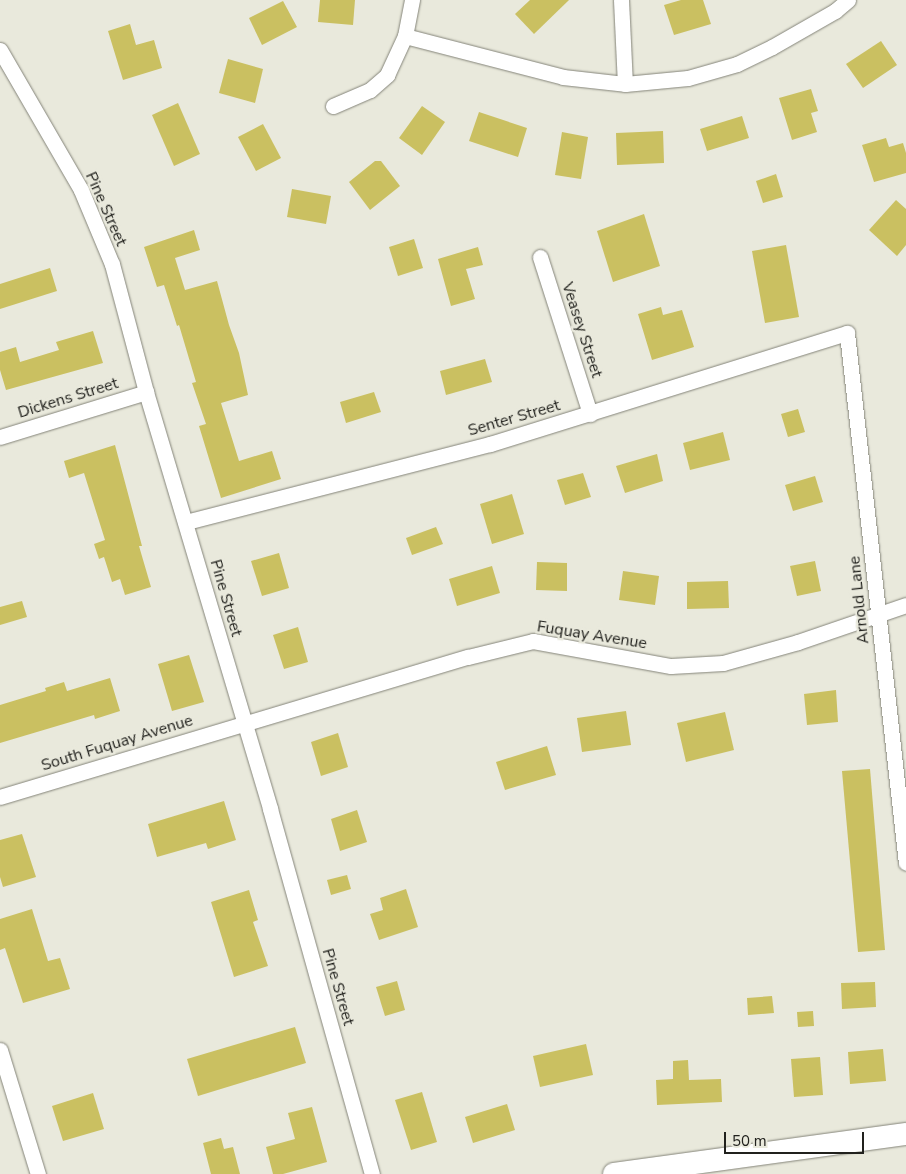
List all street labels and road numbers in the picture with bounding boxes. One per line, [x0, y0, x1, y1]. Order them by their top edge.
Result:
street label: Pine Street [81, 169, 131, 249]
street label: Veasey Street [558, 280, 606, 380]
street label: Dickens Street [16, 374, 120, 422]
street label: Senter Street [466, 396, 562, 440]
street label: Arnold Lane [845, 555, 873, 645]
street label: Pine Street [206, 557, 246, 639]
street label: Fuquay Avenue [536, 617, 648, 653]
street label: South Fuquay Avenue [39, 711, 195, 775]
street label: Pine Street [318, 946, 358, 1028]

